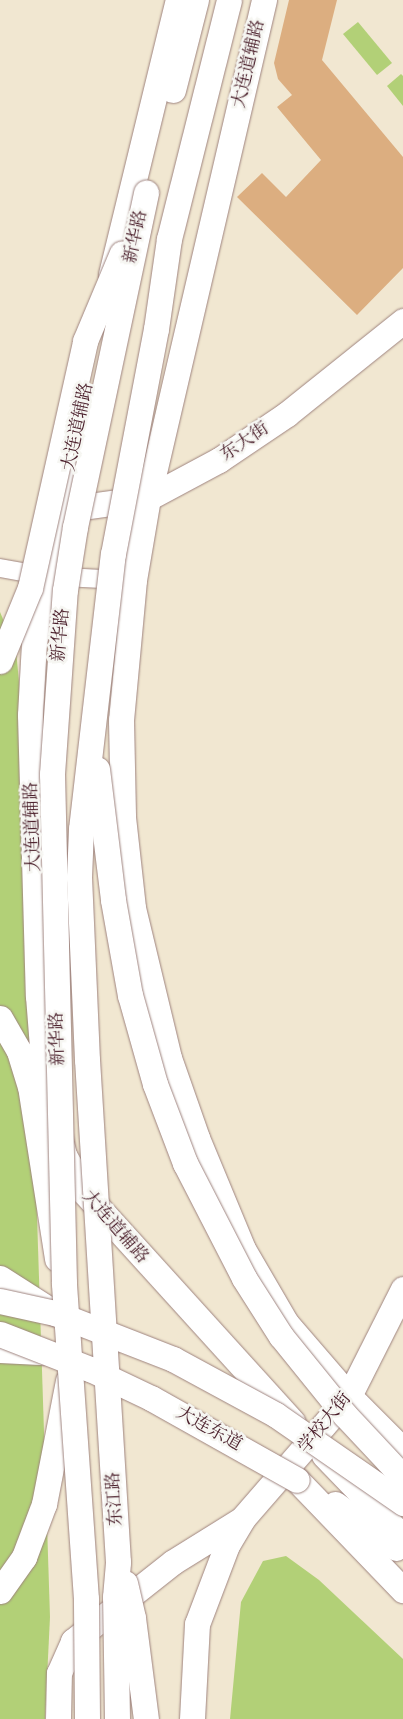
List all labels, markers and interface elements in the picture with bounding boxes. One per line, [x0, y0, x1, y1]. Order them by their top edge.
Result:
street label: 大连道辅路 [228, 18, 270, 110]
street label: 新华路 [120, 208, 152, 266]
street label: 大连道辅路 [58, 381, 98, 473]
street label: 东大街 [217, 418, 273, 466]
street label: 新华路 [48, 607, 74, 663]
street label: 大连道辅路 [21, 782, 45, 872]
street label: 新华路 [46, 1012, 70, 1066]
street label: 大连道辅路 [77, 1186, 153, 1268]
street label: 学校大街 [294, 1388, 356, 1458]
street label: 大连东道 [172, 1402, 246, 1456]
street label: 东江路 [103, 1471, 127, 1527]

